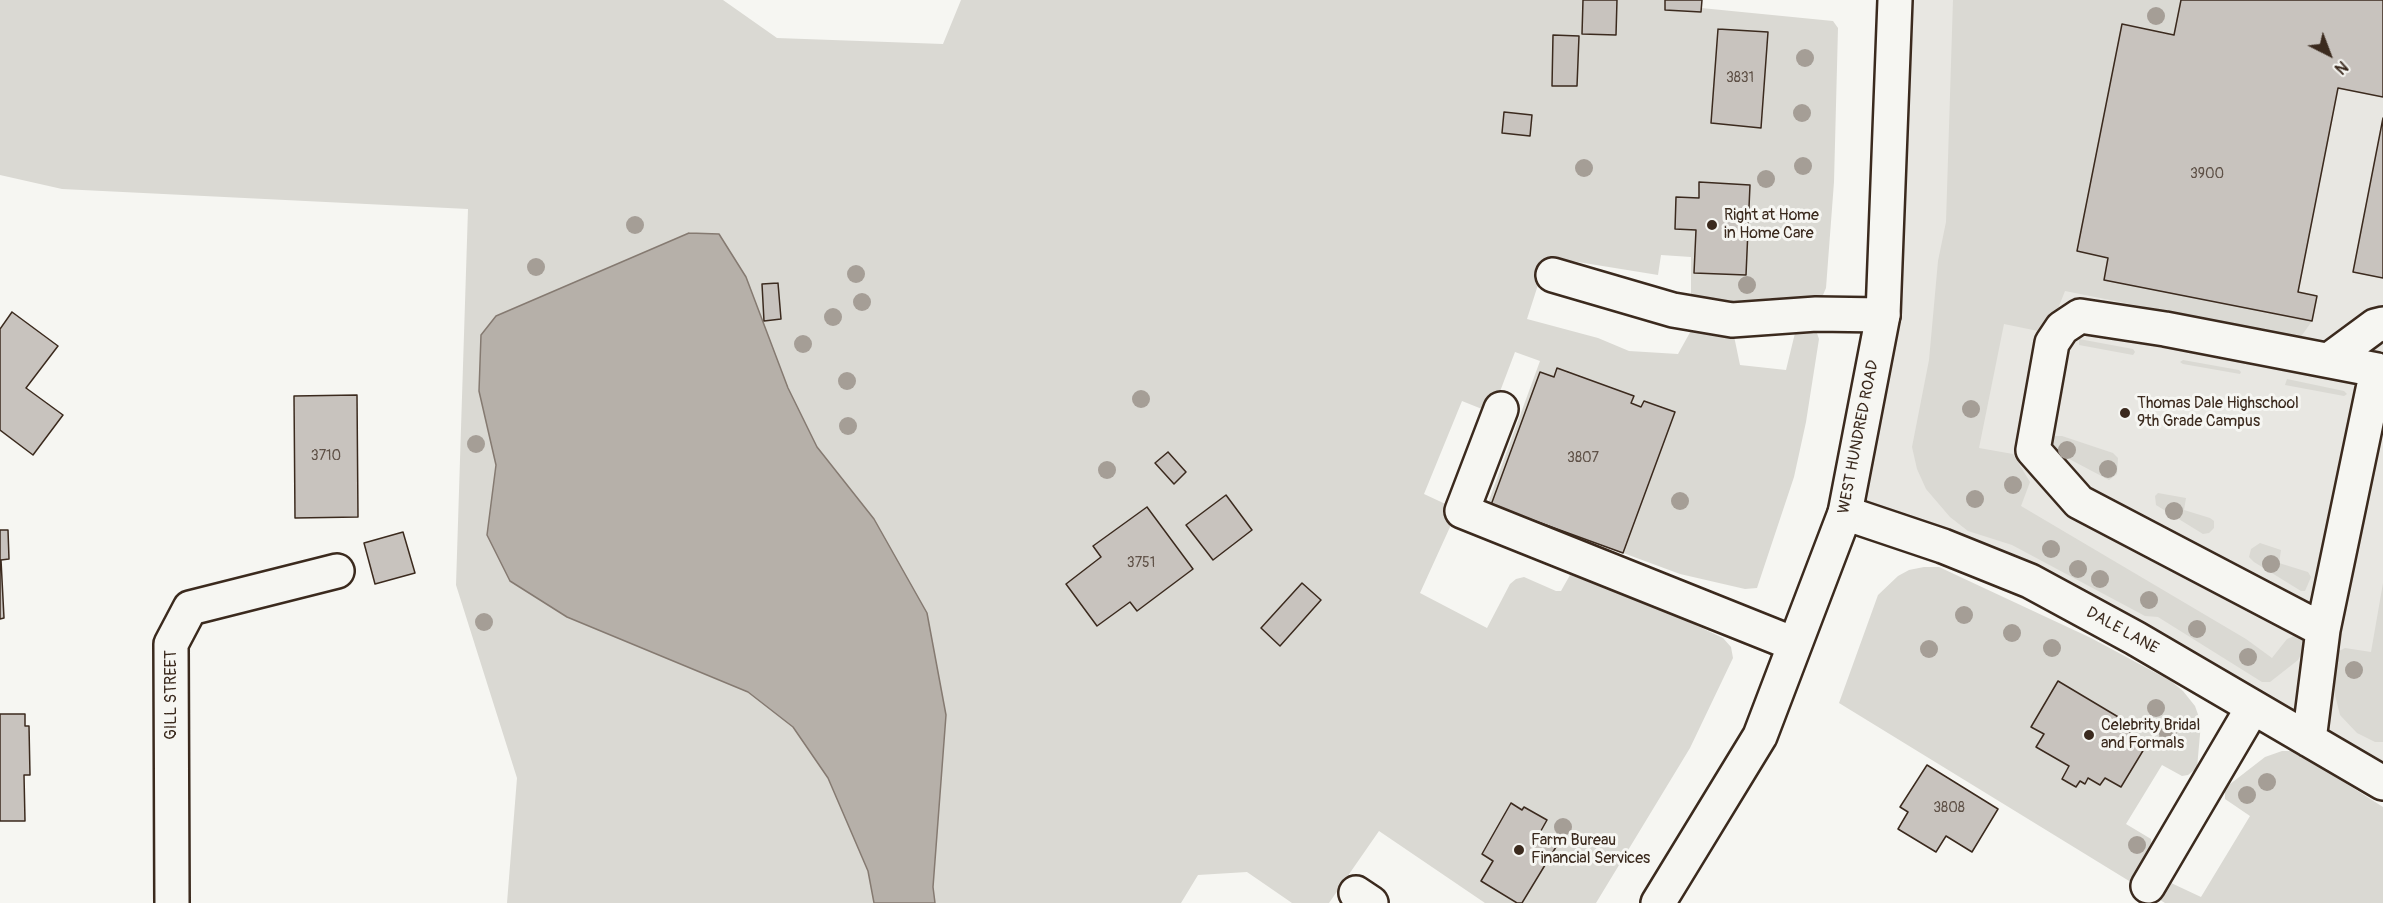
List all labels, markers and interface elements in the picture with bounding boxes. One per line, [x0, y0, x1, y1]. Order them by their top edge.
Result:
north arrow [2299, 24, 2359, 84]
text: N [2330, 56, 2352, 78]
house number: 3831 [1726, 70, 1754, 86]
house number: 3900 [2190, 166, 2224, 182]
place label: Right at Home in Home Care [1724, 206, 1819, 244]
marker: Right at Home in Home Care [1705, 218, 1719, 232]
street label: WEST HUNDRED ROAD [1835, 359, 1883, 515]
place label: Thomas Dale Highschool 9th Grade Campus [2137, 394, 2299, 432]
marker: Thomas Dale Highschool 9th Grade Campus [2118, 406, 2132, 420]
house number: 3710 [311, 448, 341, 464]
house number: 3807 [1567, 450, 1599, 466]
house number: 3751 [1127, 555, 1155, 571]
street label: DALE LANE [2082, 603, 2162, 659]
street label: GILL STREET [162, 650, 182, 740]
place label: Celebrity Bridal and Formals [2101, 716, 2200, 754]
marker: Celebrity Bridal and Formals [2082, 728, 2096, 742]
house number: 3808 [1933, 800, 1965, 816]
place label: Farm Bureau Financial Services [1531, 831, 1650, 869]
marker: Farm Bureau Financial Services [1512, 843, 1526, 857]

